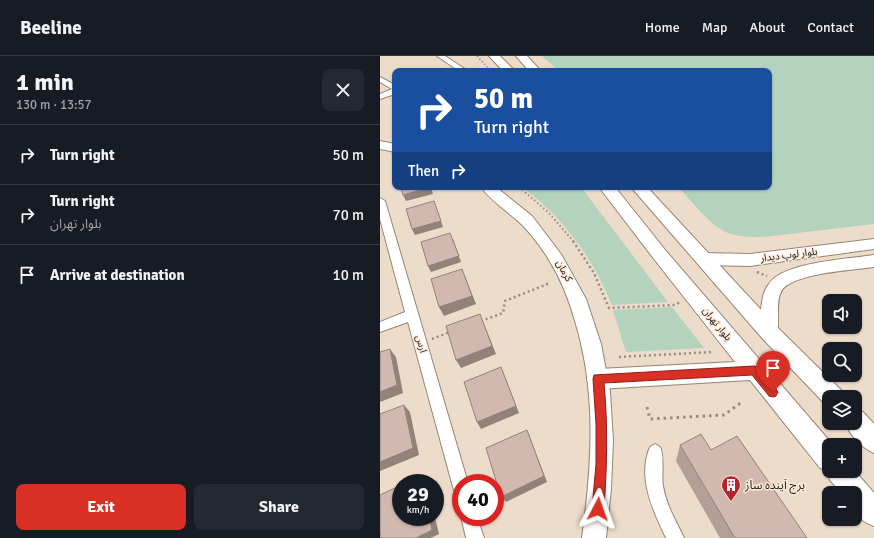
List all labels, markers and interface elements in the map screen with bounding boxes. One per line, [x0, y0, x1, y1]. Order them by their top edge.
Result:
text: Beeline [20, 16, 82, 40]
text: Home [645, 19, 680, 36]
text: Map [702, 19, 727, 36]
text: About [749, 19, 785, 36]
text: Contact [807, 19, 854, 36]
text: 1 min [16, 67, 74, 97]
button: close [322, 69, 364, 111]
text: 50 m [474, 82, 533, 116]
icon: right [408, 84, 460, 136]
text: 130 m · 13:57 [16, 97, 92, 113]
text: Turn right [474, 116, 549, 138]
icon: right [16, 144, 38, 166]
text: Turn right [50, 146, 115, 164]
text: 50 m [333, 146, 364, 164]
icon: right [447, 160, 469, 182]
text: Then [408, 162, 439, 180]
text: Turn right [50, 192, 115, 210]
icon: right [16, 204, 38, 226]
text: 70 m [333, 206, 364, 224]
text: بلوار تهران [50, 216, 102, 232]
street label: بلوار لوپ دیدار [759, 246, 818, 265]
street label: کرمان [553, 258, 575, 285]
icon: arrive [16, 264, 38, 286]
text: Arrive at destination [50, 266, 185, 284]
text: 10 m [333, 266, 364, 284]
map controls [822, 294, 862, 526]
button: sound [822, 294, 862, 334]
street label: بلوار تهران [700, 305, 734, 343]
street label: ارس [413, 334, 429, 354]
button: search [822, 342, 862, 382]
pin [756, 351, 790, 392]
icon: arrive [762, 357, 784, 379]
button: layers [822, 390, 862, 430]
button: + [822, 438, 862, 478]
speed limit sign: 40 [452, 474, 504, 526]
building icon: برج آینده ساز [720, 474, 742, 502]
place label: برج آینده ساز [744, 478, 805, 494]
text: 29 [407, 482, 429, 507]
button: Exit [16, 484, 186, 530]
button: Share [194, 484, 364, 530]
button: − [822, 486, 862, 526]
position arrow [577, 488, 619, 530]
text: km/h [407, 504, 429, 516]

